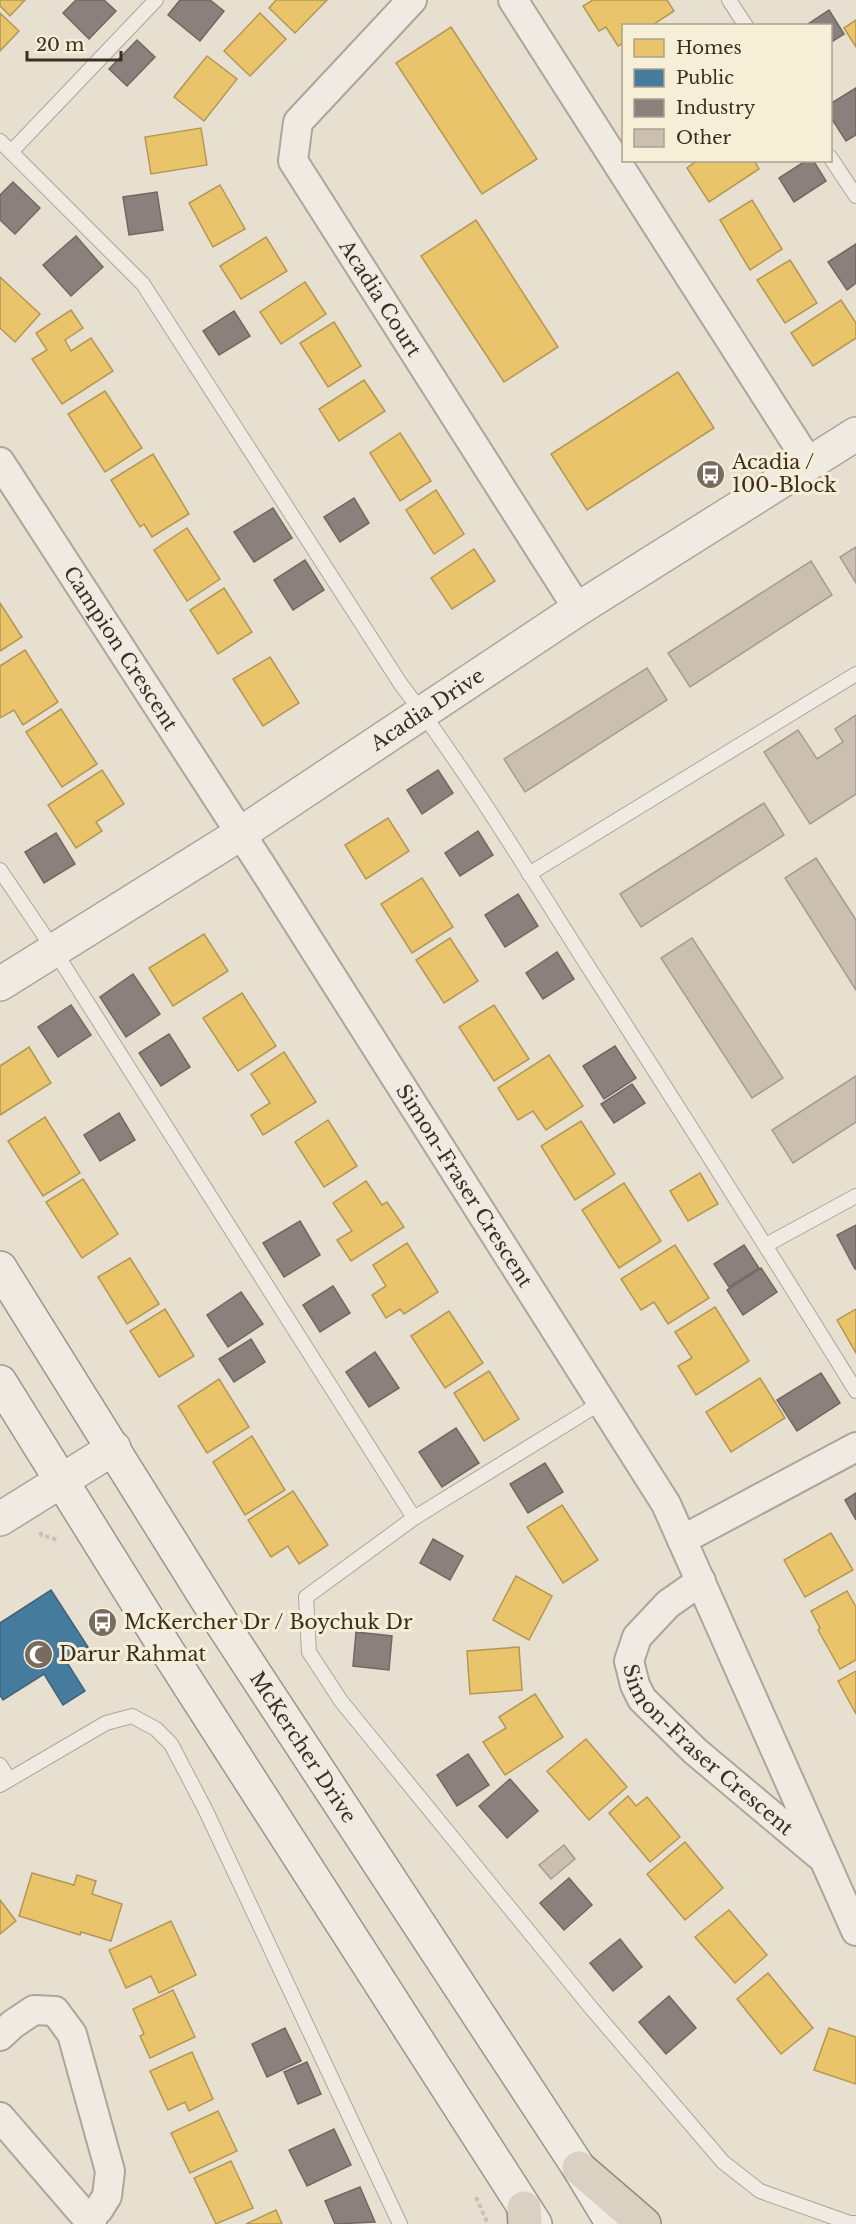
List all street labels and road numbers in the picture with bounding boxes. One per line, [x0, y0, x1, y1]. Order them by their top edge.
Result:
street label: Acadia Court [334, 235, 427, 361]
street label: Campion Crescent [59, 562, 183, 735]
street label: Acadia Drive [365, 663, 488, 756]
street label: Simon-Fraser Crescent [391, 1080, 538, 1292]
street label: Simon-Fraser Crescent [618, 1661, 798, 1840]
street label: McKercher Drive [245, 1667, 361, 1827]

